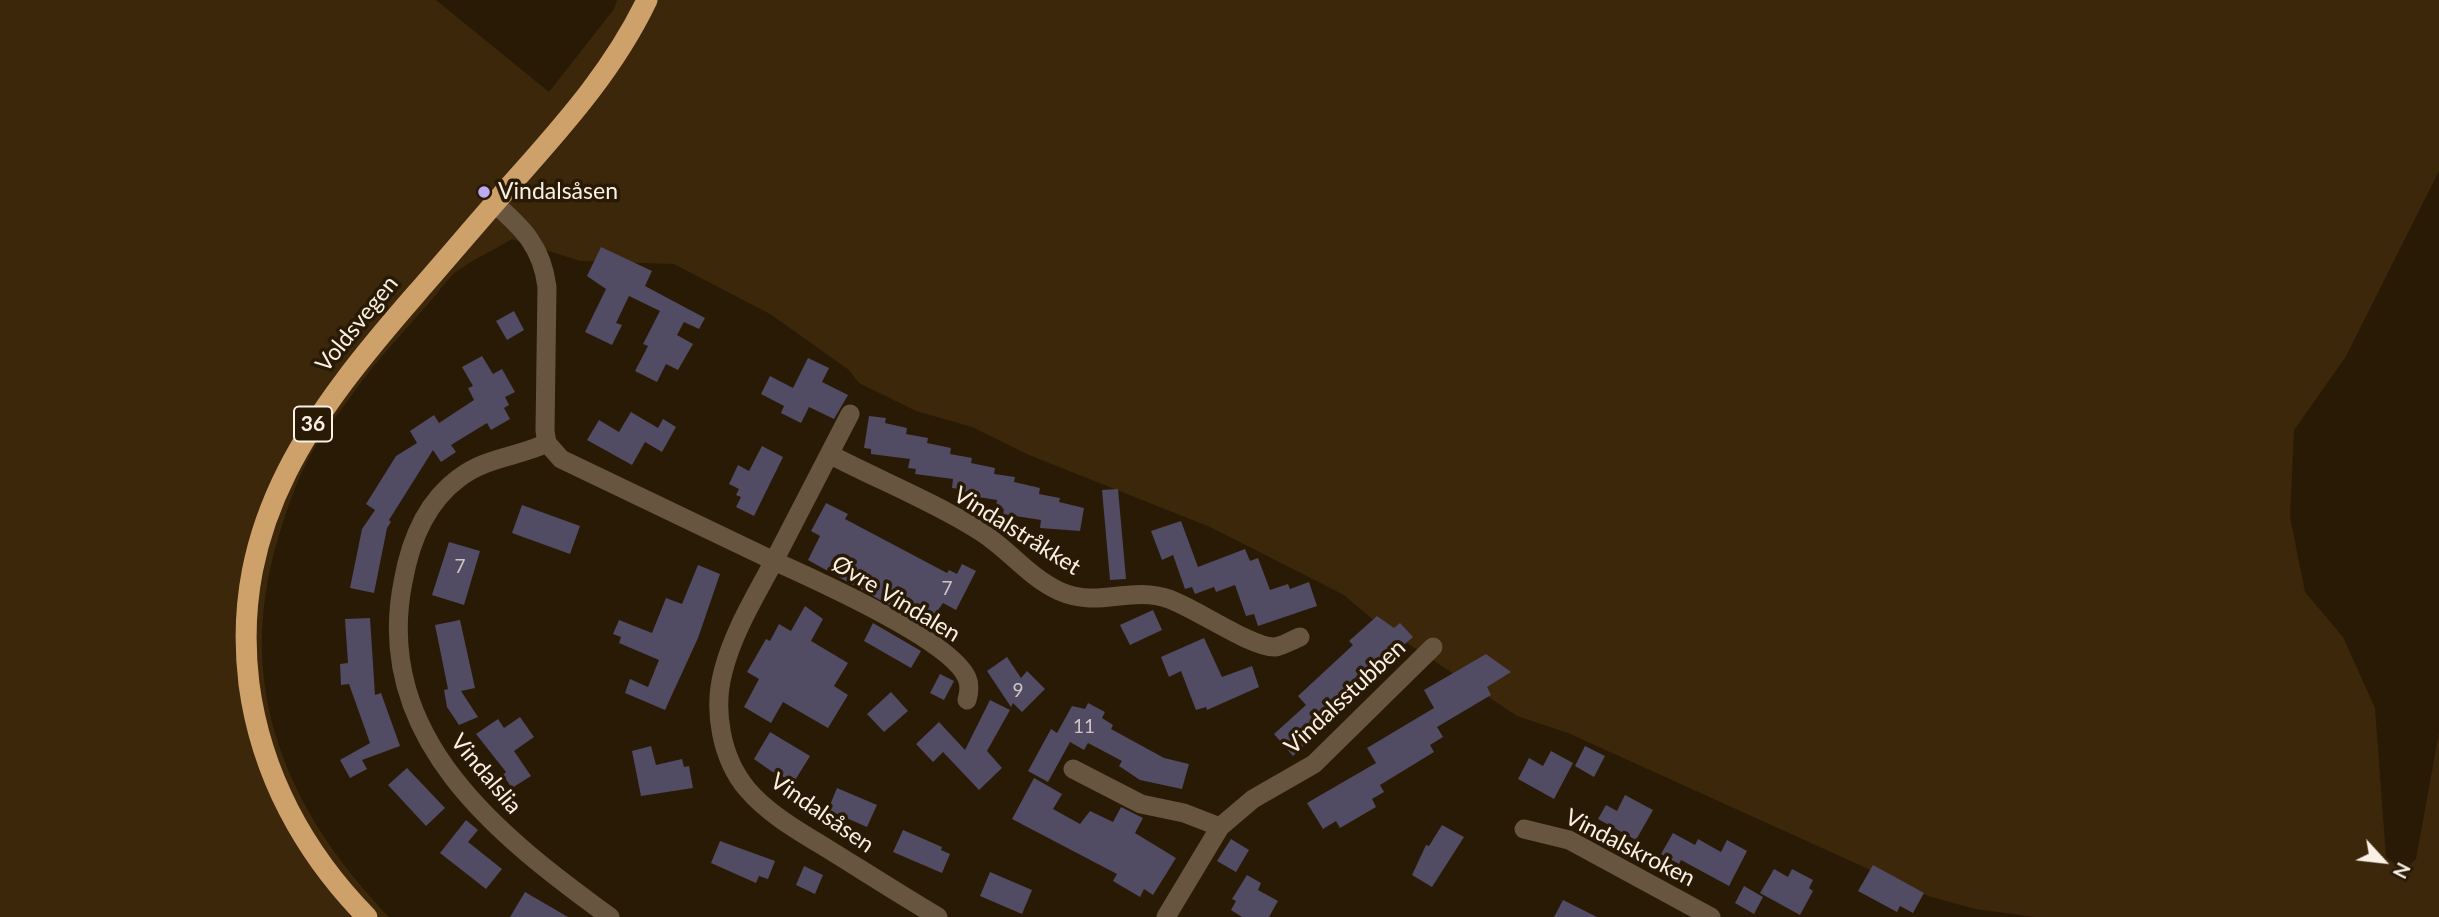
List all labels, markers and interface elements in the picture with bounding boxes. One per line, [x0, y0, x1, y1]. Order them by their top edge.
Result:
place label: Vindalsåsen [498, 178, 618, 206]
marker: Vindalsåsen [476, 184, 492, 200]
street label: Voldsvegen [310, 270, 404, 378]
road number: 36 [294, 406, 332, 442]
street label: Vindalstråkket [948, 481, 1086, 581]
street label: Øvre Vindalen [827, 550, 965, 648]
house number: 7 [454, 556, 466, 578]
house number: 7 [941, 578, 953, 600]
street label: Vindalsstubben [1279, 634, 1411, 760]
house number: 9 [1012, 680, 1024, 702]
house number: 11 [1073, 716, 1095, 738]
street label: Vindalslia [445, 728, 527, 820]
street label: Vindalsåsen [765, 767, 879, 859]
street label: Vindalskroken [1560, 803, 1700, 893]
north arrow [2348, 826, 2418, 896]
text: N [2389, 859, 2416, 882]

